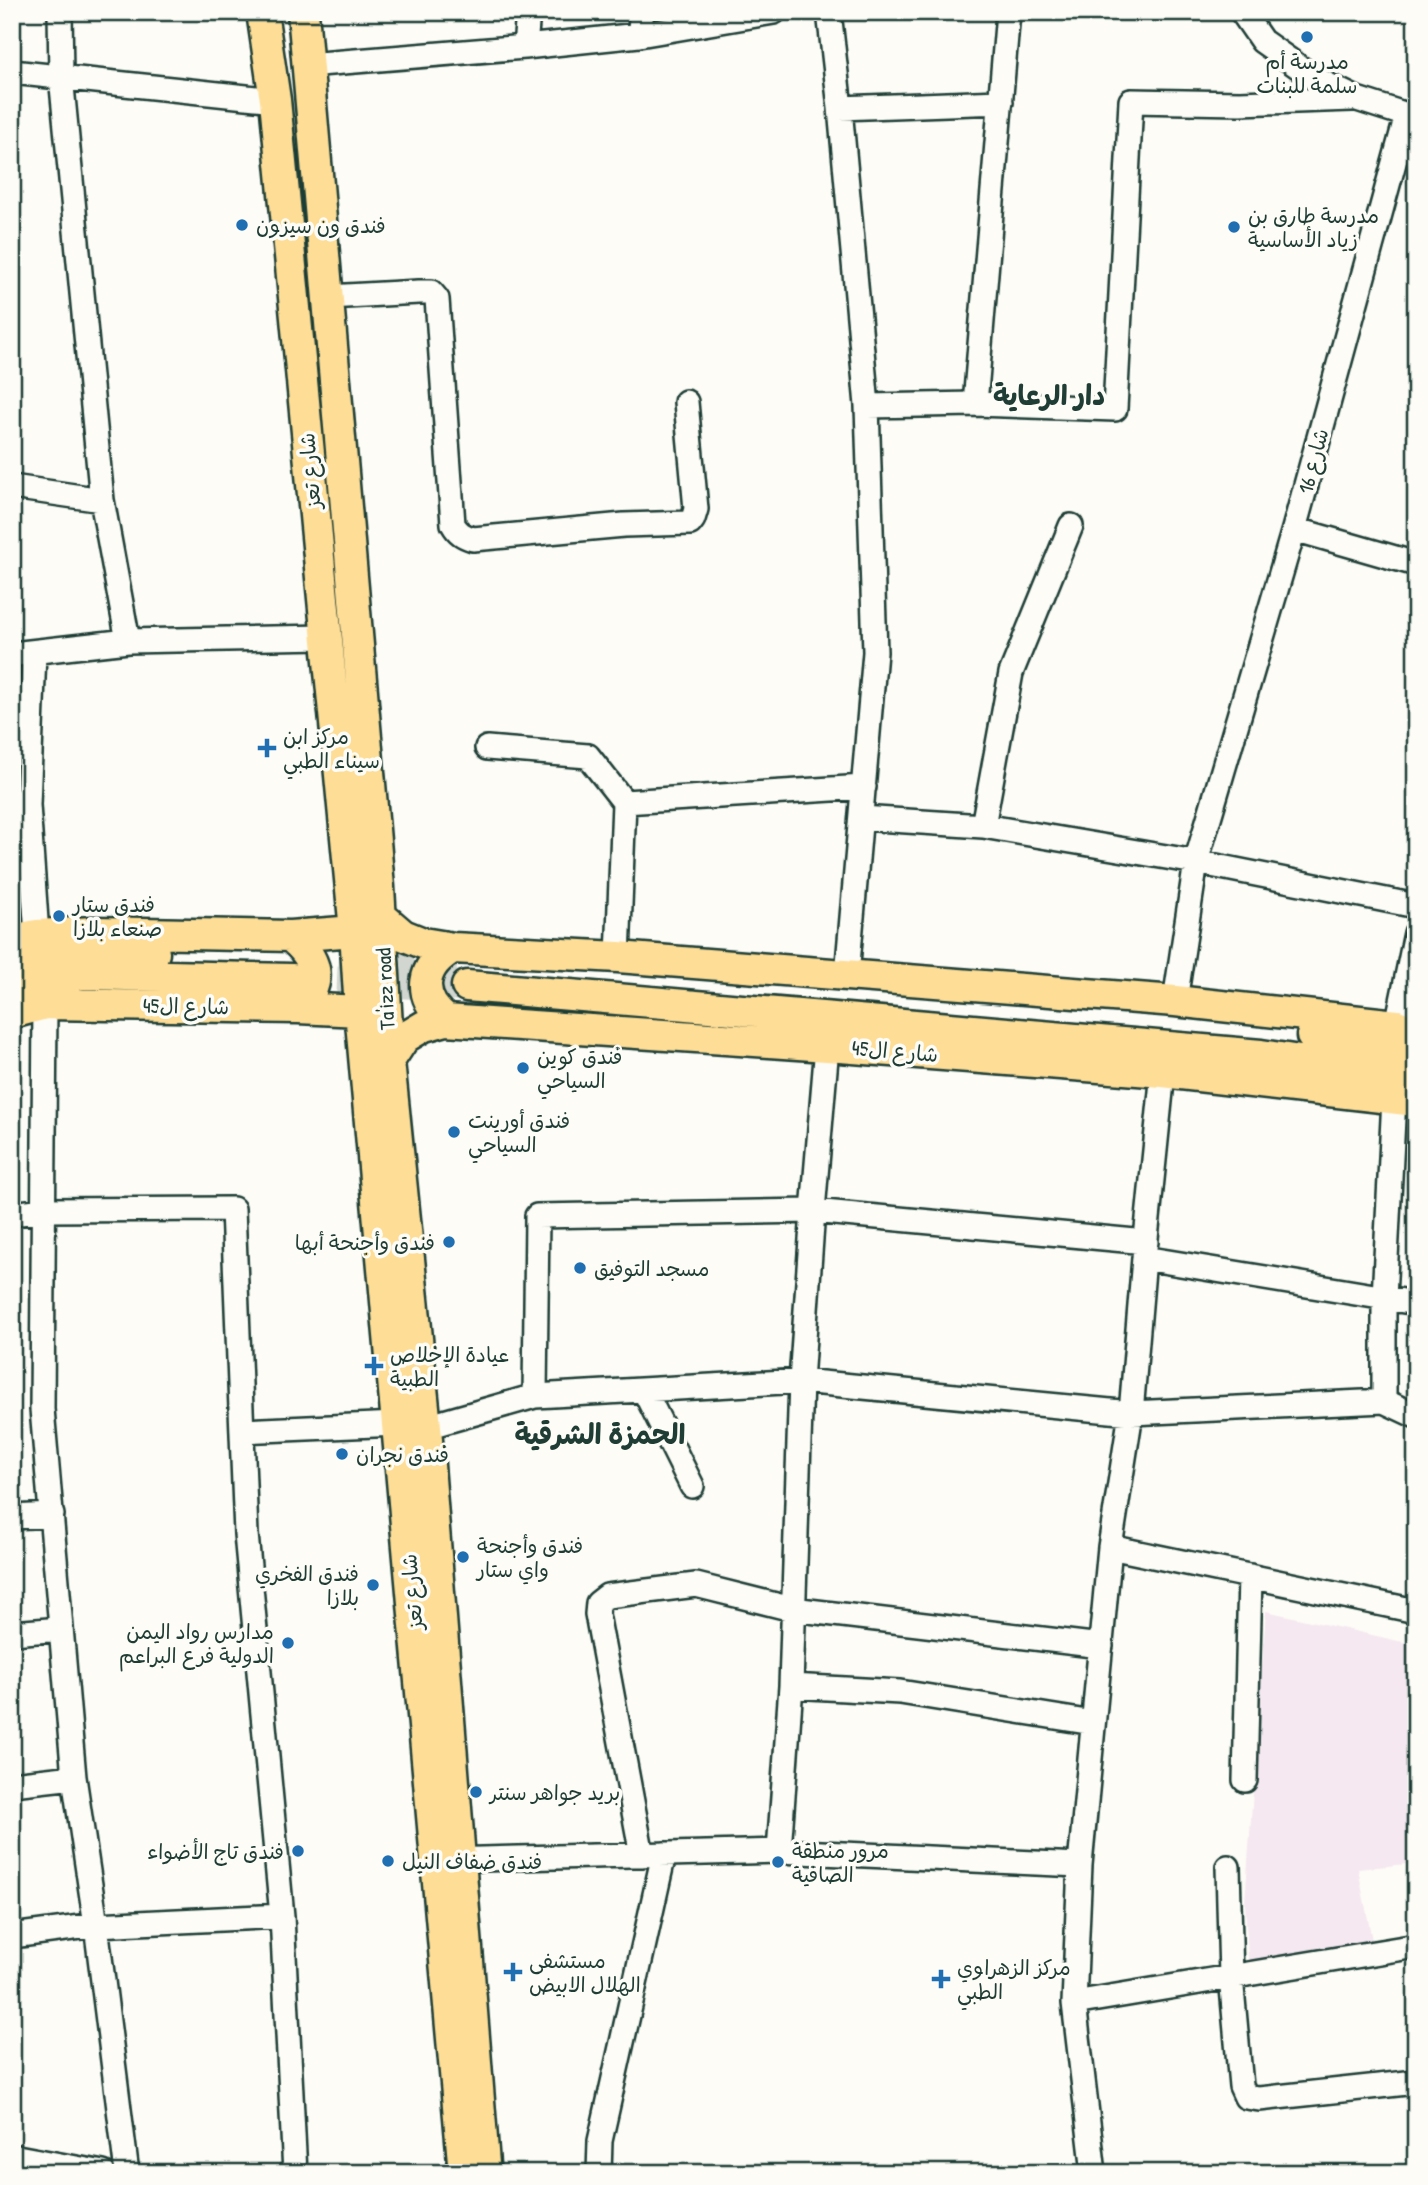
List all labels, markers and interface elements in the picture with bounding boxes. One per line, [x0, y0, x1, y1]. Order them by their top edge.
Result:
marker: مدرسة أم سلمة للبنات [1299, 29, 1315, 45]
place label: مدرسة أم سلمة للبنات [1256, 47, 1358, 100]
place label: مدرسة طارق بن زياد الأساسية [1248, 201, 1379, 254]
place label: فندق ون سيزون [256, 211, 386, 240]
marker: فندق ون سيزون [234, 217, 250, 233]
marker: مدرسة طارق بن زياد الأساسية [1226, 219, 1242, 235]
district label: دار الرعاية [993, 376, 1105, 414]
street label: شارع 16 [1290, 425, 1337, 497]
street label: شارع تعز [292, 432, 329, 512]
place label: مركز ابن سيناء الطبي [283, 722, 380, 780]
marker: مركز ابن سيناء الطبي [257, 738, 277, 758]
place label: فندق ستار صنعاء بلازا [71, 890, 162, 943]
marker: فندق ستار صنعاء بلازا [51, 908, 67, 924]
street label: Ta'izz road [368, 947, 402, 1031]
street label: شارع ال45 [143, 991, 229, 1022]
street label: شارع ال45 [851, 1033, 939, 1070]
place label: فندق كوين السياحي [537, 1042, 623, 1100]
marker: فندق كوين السياحي [515, 1060, 531, 1076]
place label: فندق أورينت السياحي [468, 1106, 570, 1164]
marker: فندق أورينت السياحي [446, 1124, 462, 1140]
place label: فندق وأجنحة أبها [295, 1228, 435, 1257]
marker: فندق وأجنحة أبها [441, 1234, 457, 1250]
place label: مسجد التوفيق [594, 1254, 710, 1283]
marker: مسجد التوفيق [572, 1260, 588, 1276]
place label: عيادة الإخلاص الطبية [390, 1340, 509, 1393]
marker: عيادة الإخلاص الطبية [364, 1356, 384, 1376]
district label: الحمزة الشرقية [514, 1415, 686, 1453]
place label: فندق نجران [356, 1440, 449, 1469]
marker: فندق نجران [334, 1446, 350, 1462]
place label: فندق وأجنحة واي ستار [475, 1531, 583, 1585]
marker: فندق وأجنحة واي ستار [455, 1549, 471, 1565]
street label: شارع تعز [394, 1553, 431, 1633]
place label: فندق الفخري بلازا [255, 1559, 359, 1612]
marker: فندق الفخري بلازا [365, 1577, 381, 1593]
place label: مدارس رواد اليمن الدولية فرع البراعم [119, 1617, 274, 1672]
marker: مدارس رواد اليمن الدولية فرع البراعم [280, 1635, 296, 1651]
place label: بريد جواهر سنتر [488, 1778, 620, 1807]
marker: بريد جواهر سنتر [468, 1784, 484, 1800]
place label: مرور منطقة الصافية [792, 1836, 889, 1889]
place label: فندق تاج الأضواء [147, 1837, 284, 1866]
marker: فندق تاج الأضواء [290, 1843, 306, 1859]
place label: فندق ضفاف النيل [402, 1847, 542, 1876]
marker: فندق ضفاف النيل [380, 1853, 396, 1869]
marker: مرور منطقة الصافية [770, 1854, 786, 1870]
place label: مستشفى الهلال الابيض [529, 1946, 641, 1999]
place label: مركز الزهراوي الطبي [957, 1953, 1071, 2011]
marker: مستشفى الهلال الابيض [503, 1962, 523, 1982]
marker: مركز الزهراوي الطبي [931, 1969, 951, 1989]

